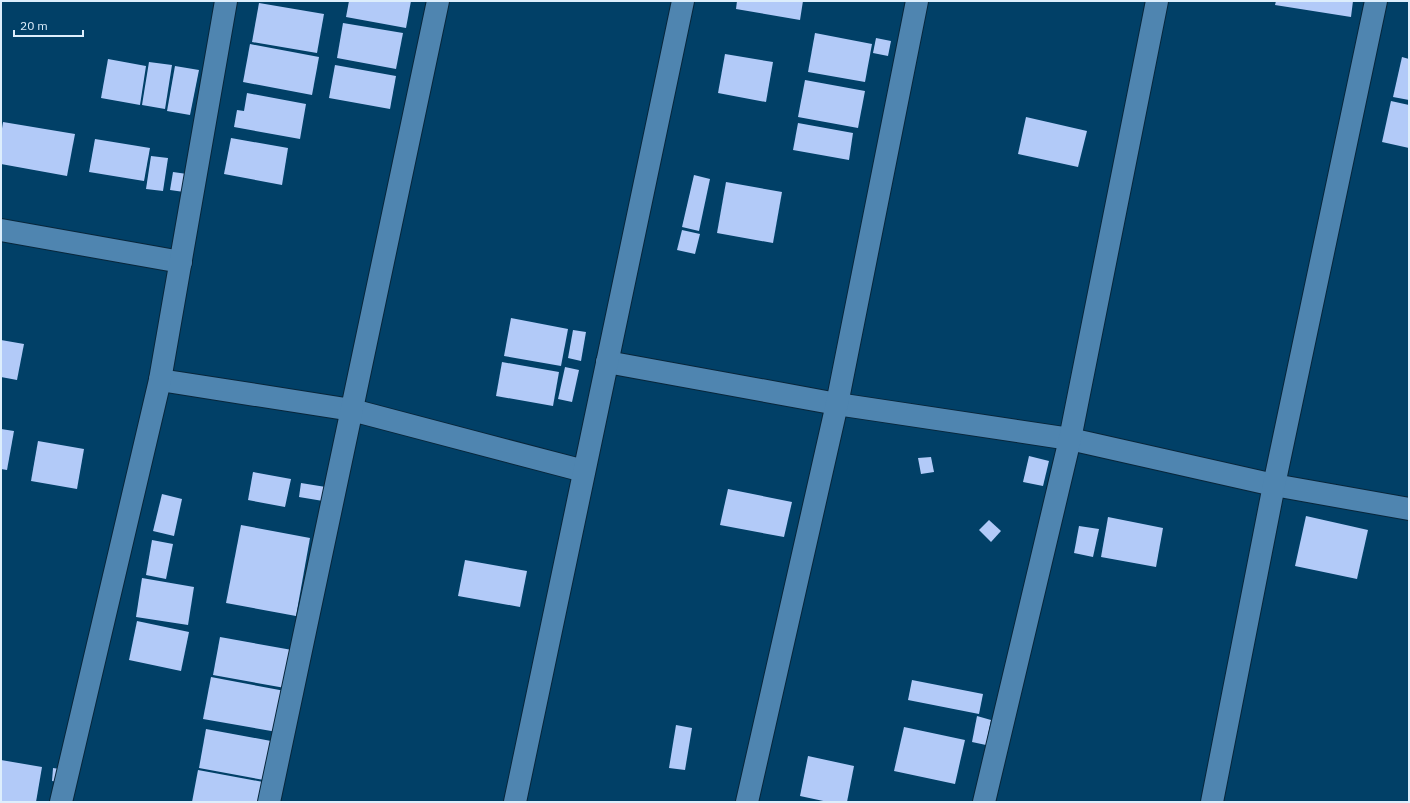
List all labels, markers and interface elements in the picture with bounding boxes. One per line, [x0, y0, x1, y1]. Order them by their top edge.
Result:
scale bar [14, 12, 83, 38]
text: 20 m [20, 18, 48, 33]

